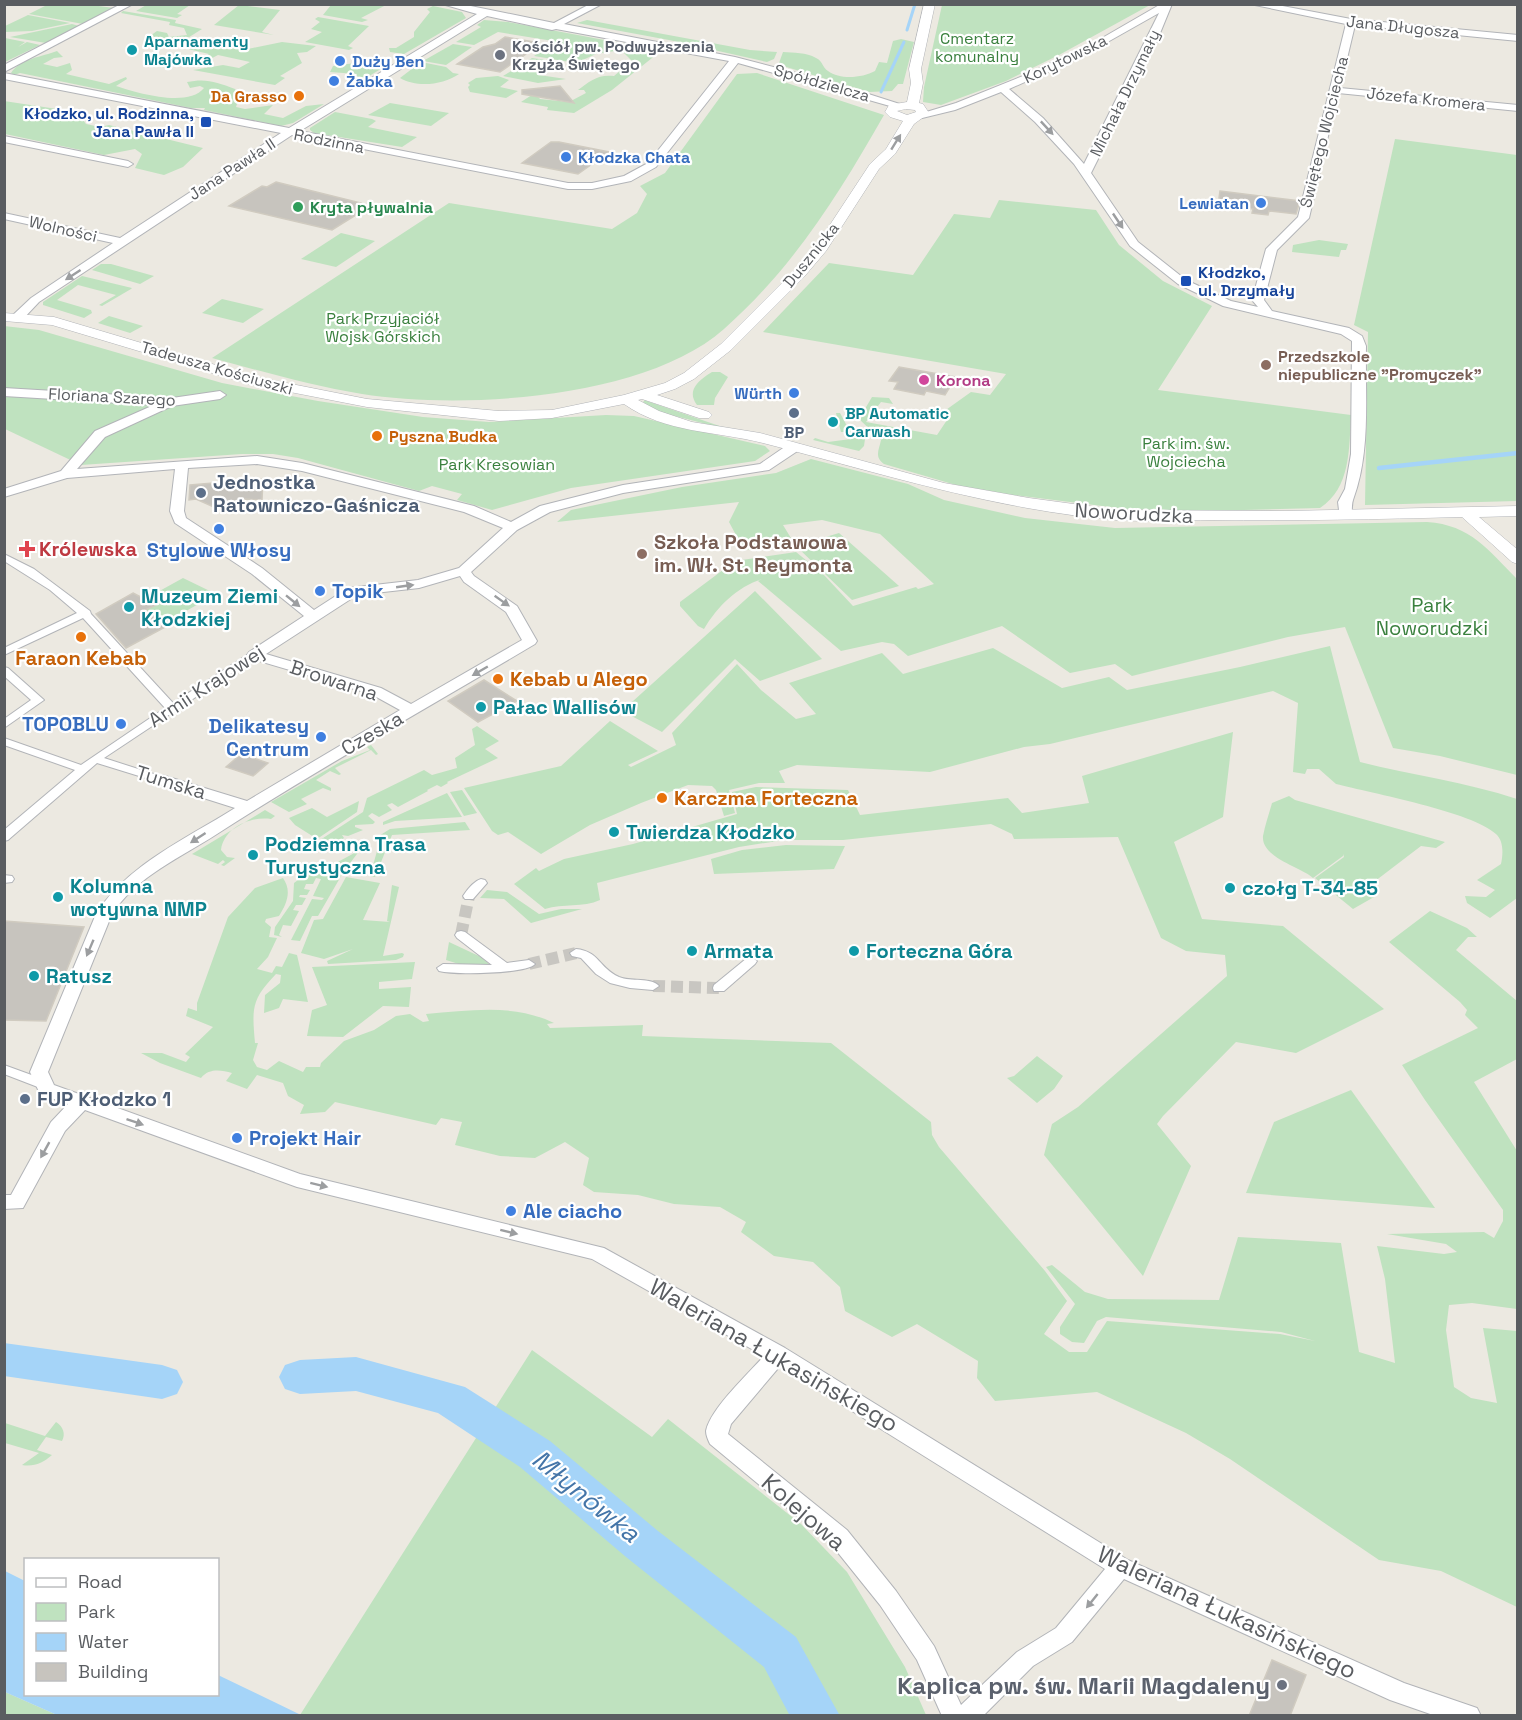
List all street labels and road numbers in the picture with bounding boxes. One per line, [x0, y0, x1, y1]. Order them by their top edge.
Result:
street label: Jana Długosza [1345, 11, 1461, 43]
street label: Michała Drzymały [1085, 26, 1165, 160]
street label: Korytowska [1020, 30, 1110, 88]
street label: Świętego Wojciecha [1295, 54, 1353, 210]
street label: Spółdzielcza [772, 59, 872, 107]
street label: Józefa Kromera [1365, 82, 1487, 116]
street label: Rodzinna [292, 124, 366, 158]
street label: Jana Pawła II [185, 133, 279, 205]
street label: Wolności [27, 211, 99, 247]
street label: Dusznicka [778, 218, 844, 292]
street label: Tadeusza Kościuszki [139, 336, 295, 400]
street label: Floriana Szarego [48, 383, 176, 411]
street label: Noworudzka [1074, 497, 1194, 529]
street label: Armii Krajowej [143, 639, 269, 733]
street label: Browarna [287, 654, 381, 706]
street label: Czeska [336, 705, 408, 761]
street label: Tumska [133, 759, 209, 805]
street label: Waleriana Łukasińskiego [644, 1271, 904, 1439]
street label: Kolejowa [755, 1467, 853, 1557]
street label: Waleriana Łukasińskiego [1092, 1538, 1362, 1686]

